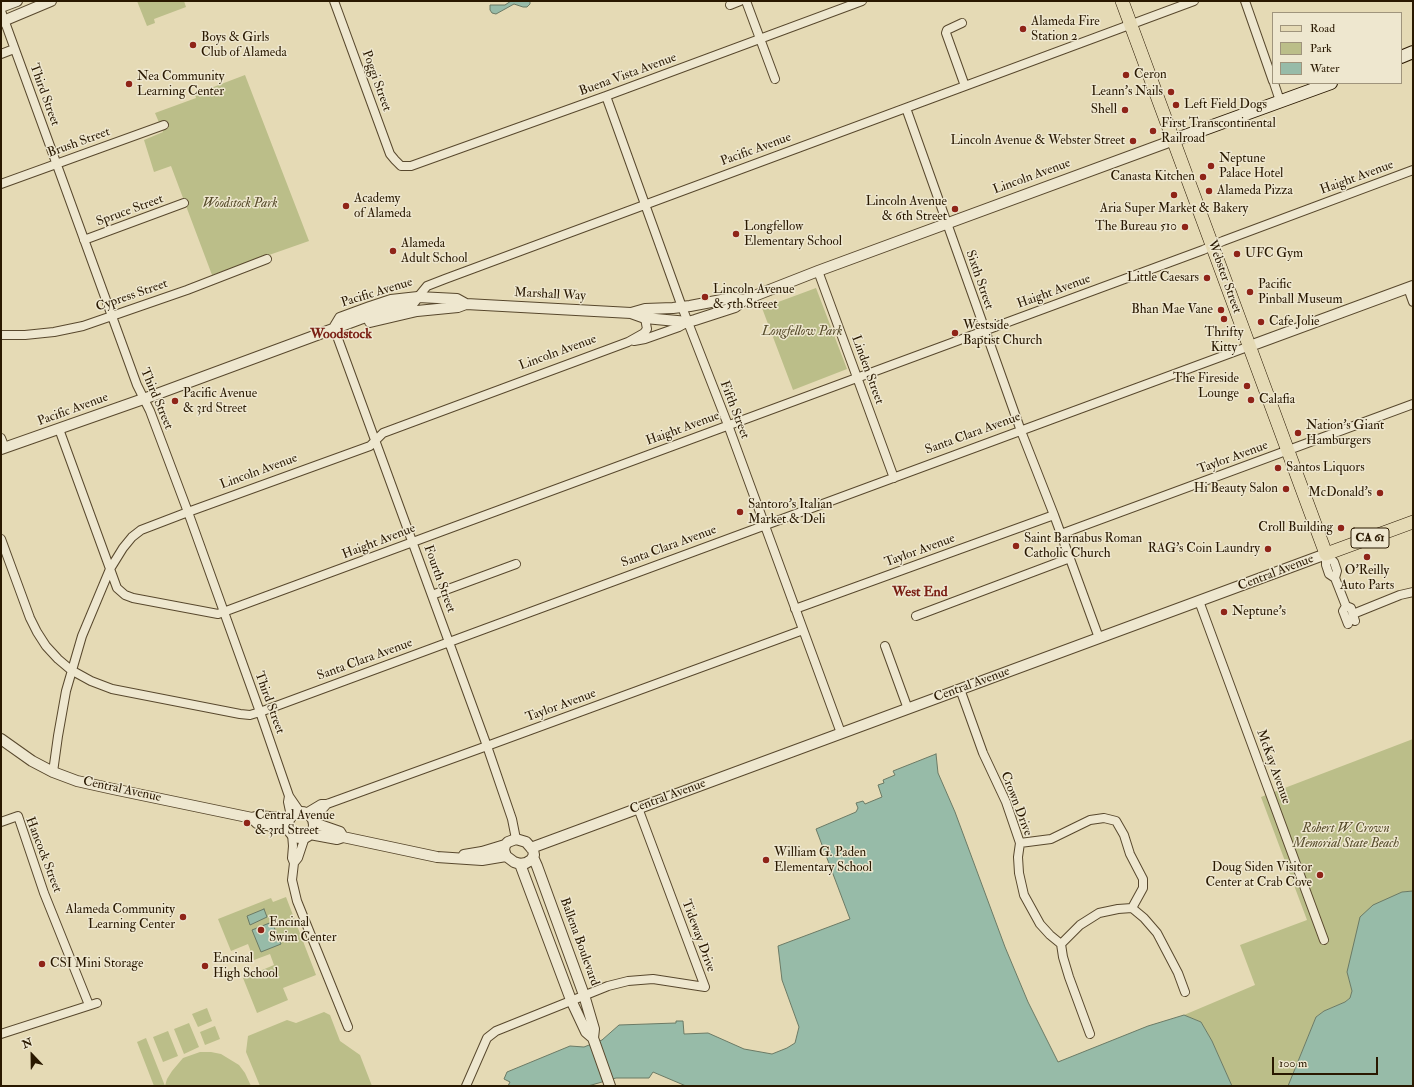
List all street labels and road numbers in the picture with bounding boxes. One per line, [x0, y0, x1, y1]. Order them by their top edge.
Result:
street label: Poggi Street [358, 48, 394, 114]
street label: Buena Vista Avenue [577, 50, 679, 100]
street label: Third Street [26, 62, 62, 128]
street label: Brush Street [46, 124, 112, 162]
street label: Pacific Avenue [719, 130, 793, 170]
street label: Lincoln Avenue [991, 156, 1073, 198]
street label: Haight Avenue [1318, 157, 1396, 199]
street label: Spruce Street [94, 192, 166, 230]
street label: Webster Street [1204, 238, 1244, 316]
street label: Sixth Street [962, 248, 996, 312]
street label: Haight Avenue [1015, 271, 1093, 313]
street label: Pacific Avenue [339, 275, 415, 311]
street label: Cypress Street [94, 276, 170, 316]
street label: Marshall Way [514, 285, 586, 305]
street label: Lincoln Avenue [517, 332, 599, 374]
street label: Linden Street [847, 333, 887, 407]
street label: Third Street [136, 366, 176, 432]
street label: Fifth Street [716, 379, 752, 441]
street label: Pacific Avenue [36, 390, 110, 430]
street label: Haight Avenue [644, 408, 722, 450]
street label: Santa Clara Avenue [923, 410, 1023, 458]
street label: Taylor Avenue [1196, 438, 1270, 478]
street label: Lincoln Avenue [218, 451, 300, 493]
street label: Haight Avenue [340, 521, 418, 563]
street label: Santa Clara Avenue [619, 523, 719, 571]
road number: CA 61 [1351, 528, 1389, 548]
street label: Taylor Avenue [883, 531, 957, 571]
street label: Fourth Street [420, 543, 458, 615]
street label: Central Avenue [1236, 551, 1316, 595]
street label: Santa Clara Avenue [315, 636, 415, 684]
street label: Central Avenue [932, 664, 1012, 706]
street label: Third Street [251, 670, 287, 736]
street label: Taylor Avenue [524, 686, 598, 726]
street label: McKay Avenue [1252, 728, 1294, 806]
street label: Crown Drive [997, 770, 1035, 838]
street label: Central Avenue [81, 774, 163, 806]
street label: Central Avenue [628, 776, 708, 818]
street label: Hancock Street [21, 815, 65, 895]
street label: Ballena Boulevard [556, 896, 602, 988]
street label: Tideway Drive [678, 898, 718, 974]

